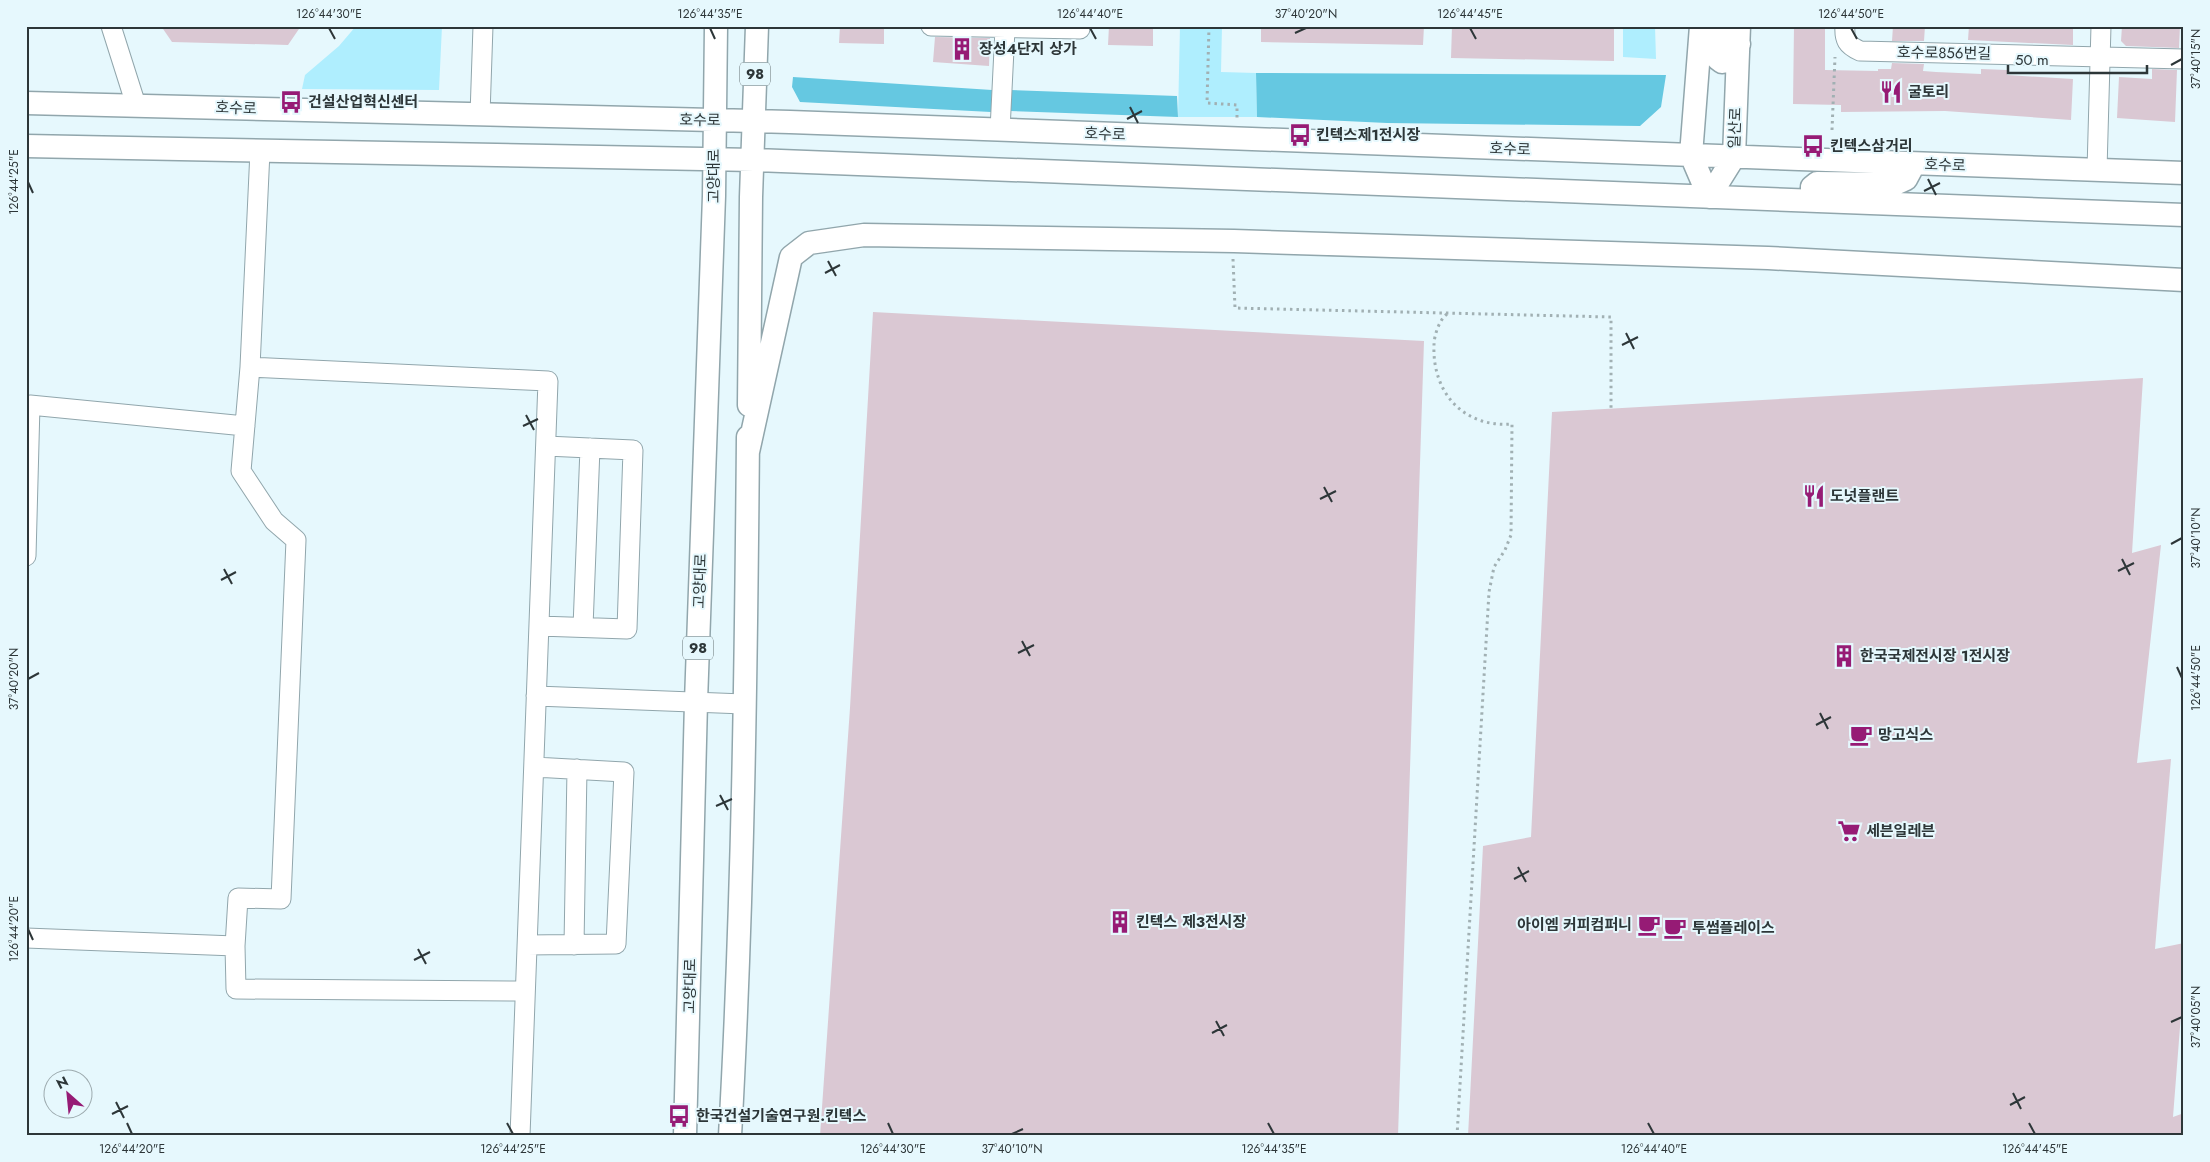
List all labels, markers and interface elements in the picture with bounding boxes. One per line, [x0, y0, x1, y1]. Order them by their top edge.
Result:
text: 126°44'30"E [296, 5, 362, 23]
text: 126°44'35"E [677, 5, 743, 23]
text: 126°44'40"E [1057, 5, 1123, 23]
text: 37°40'20"N [1275, 5, 1337, 23]
text: 126°44'45"E [1437, 5, 1503, 23]
text: 126°44'50"E [1818, 5, 1884, 23]
text: 37°40'15"N [2187, 29, 2205, 89]
building icon: 장성4단지 상가 [949, 36, 975, 62]
place label: 장성4단지 상가 [979, 38, 1077, 60]
street label: 호수로856번길 [1897, 41, 1991, 65]
scale bar [2008, 42, 2146, 74]
text: 50 m [2015, 49, 2049, 71]
road number: 98 [740, 62, 770, 86]
restaurant icon: 굴토리 [1878, 79, 1904, 105]
place label: 굴토리 [1908, 81, 1949, 103]
bus stop icon: 건설산업혁신센터 [278, 89, 304, 115]
place label: 건설산업혁신센터 [308, 91, 418, 113]
street label: 호수로 [215, 96, 257, 120]
street label: 일산로 [1723, 107, 1747, 149]
street label: 호수로 [679, 109, 721, 131]
street label: 호수로 [1084, 122, 1126, 146]
bus stop icon: 킨텍스제1전시장 [1287, 122, 1313, 148]
place label: 킨텍스제1전시장 [1316, 124, 1420, 146]
bus stop icon: 킨텍스삼거리 [1800, 133, 1826, 159]
place label: 킨텍스삼거리 [1830, 135, 1913, 157]
street label: 호수로 [1489, 137, 1531, 161]
street label: 고양대로 [703, 148, 725, 204]
text: 126°44'25"E [5, 149, 23, 215]
street label: 호수로 [1924, 153, 1966, 177]
restaurant icon: 도넛플랜트 [1801, 483, 1827, 509]
place label: 도넛플랜트 [1830, 485, 1899, 507]
text: 37°40'10"N [2187, 507, 2205, 569]
street label: 고양대로 [688, 553, 712, 609]
road number: 98 [683, 636, 713, 660]
building icon: 한국국제전시장 1전시장 [1831, 643, 1857, 669]
place label: 한국국제전시장 1전시장 [1860, 645, 2010, 667]
text: 126°44'50"E [2187, 645, 2205, 711]
text: 37°40'20"N [5, 648, 23, 710]
cafe icon: 망고식스 [1848, 722, 1874, 748]
place label: 망고식스 [1878, 724, 1933, 746]
supermarket icon: 세븐일레븐 [1836, 818, 1862, 844]
place label: 세븐일레븐 [1866, 820, 1935, 842]
text: 126°44'20"E [5, 896, 23, 962]
building icon: 킨텍스 제3전시장 [1107, 909, 1133, 935]
place label: 킨텍스 제3전시장 [1136, 911, 1247, 933]
cafe icon: 아이엠 커피컴퍼니 [1636, 912, 1662, 938]
place label: 아이엠 커피컴퍼니 [1517, 914, 1632, 936]
cafe icon: 투썸플레이스 [1662, 915, 1688, 941]
place label: 투썸플레이스 [1692, 917, 1775, 939]
street label: 고양대로 [679, 958, 701, 1014]
text: 37°40'05"N [2187, 986, 2205, 1048]
north arrow [42, 1070, 92, 1120]
text: N [53, 1071, 72, 1094]
bus stop icon: 한국건설기술연구원.킨텍스 [666, 1103, 692, 1129]
place label: 한국건설기술연구원.킨텍스 [696, 1105, 867, 1127]
text: 126°44'20"E [99, 1140, 165, 1158]
text: 126°44'25"E [480, 1140, 546, 1158]
text: 126°44'30"E [860, 1140, 926, 1158]
text: 37°40'10"N [981, 1140, 1043, 1158]
text: 126°44'35"E [1241, 1140, 1307, 1158]
text: 126°44'40"E [1621, 1140, 1687, 1158]
text: 126°44'45"E [2002, 1140, 2068, 1158]

